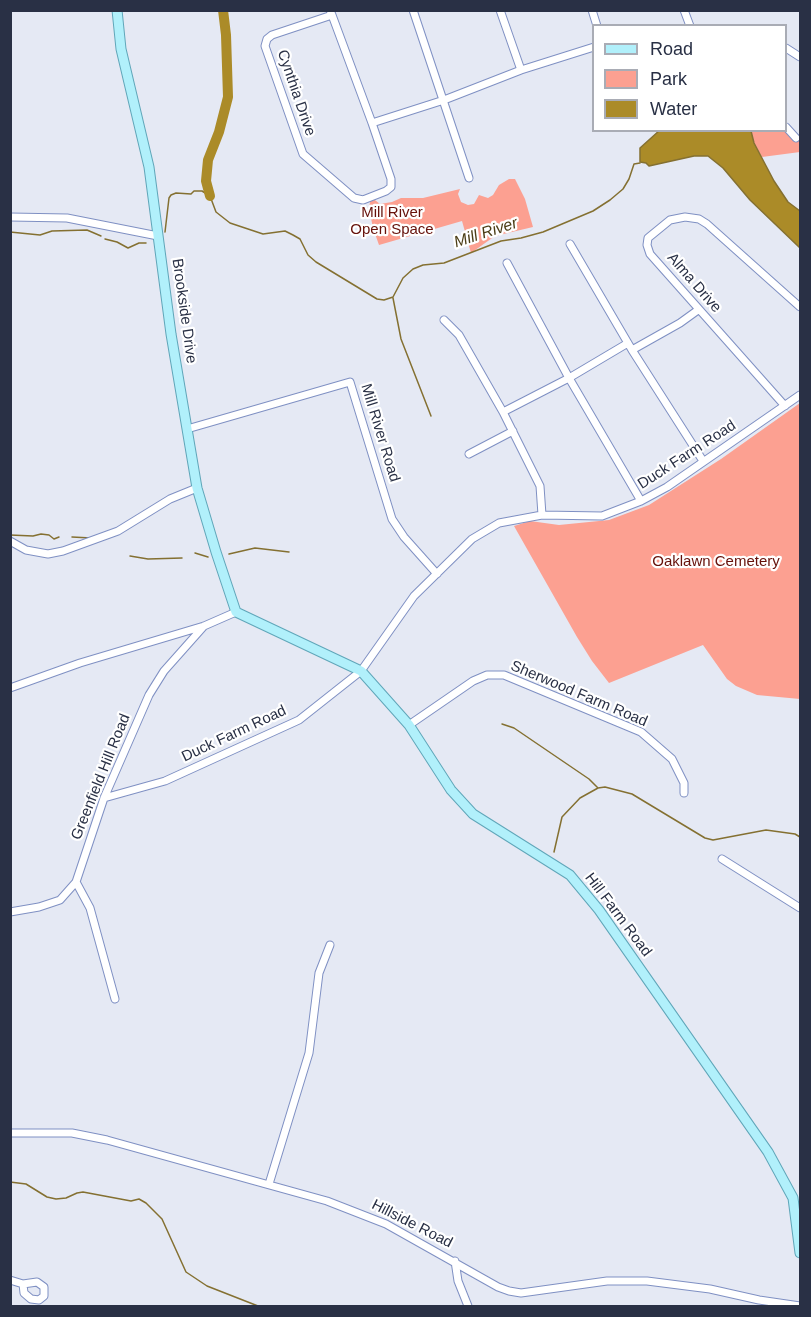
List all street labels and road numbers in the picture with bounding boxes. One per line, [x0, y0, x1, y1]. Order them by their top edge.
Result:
street label: Cynthia Drive [273, 48, 319, 138]
street label: Alma Drive [663, 249, 725, 317]
street label: Brookside Drive [168, 257, 200, 365]
street label: Mill River Road [357, 382, 403, 484]
street label: Duck Farm Road [635, 417, 739, 493]
street label: Sherwood Farm Road [508, 657, 650, 731]
street label: Duck Farm Road [179, 702, 289, 766]
street label: Greenfield Hill Road [68, 711, 134, 843]
street label: Hill Farm Road [581, 870, 655, 960]
street label: Hillside Road [369, 1196, 455, 1252]

